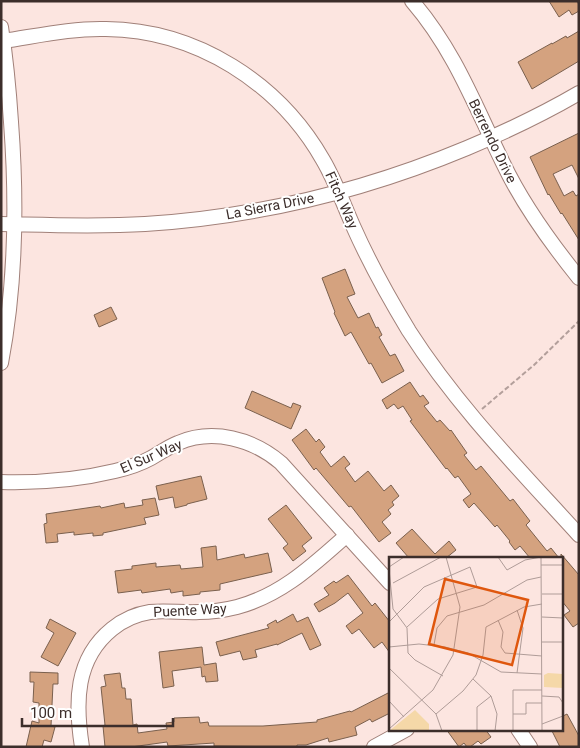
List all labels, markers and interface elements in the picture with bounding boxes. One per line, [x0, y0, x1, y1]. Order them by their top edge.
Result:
street label: Berrendo Drive [466, 96, 520, 186]
street label: Fitch Way [322, 169, 362, 231]
street label: La Sierra Drive [225, 190, 315, 222]
street label: El Sur Way [118, 436, 185, 476]
inset map [389, 557, 562, 730]
street label: Puente Way [153, 600, 227, 620]
scale bar [22, 696, 174, 728]
text: 100 m [30, 704, 72, 722]

